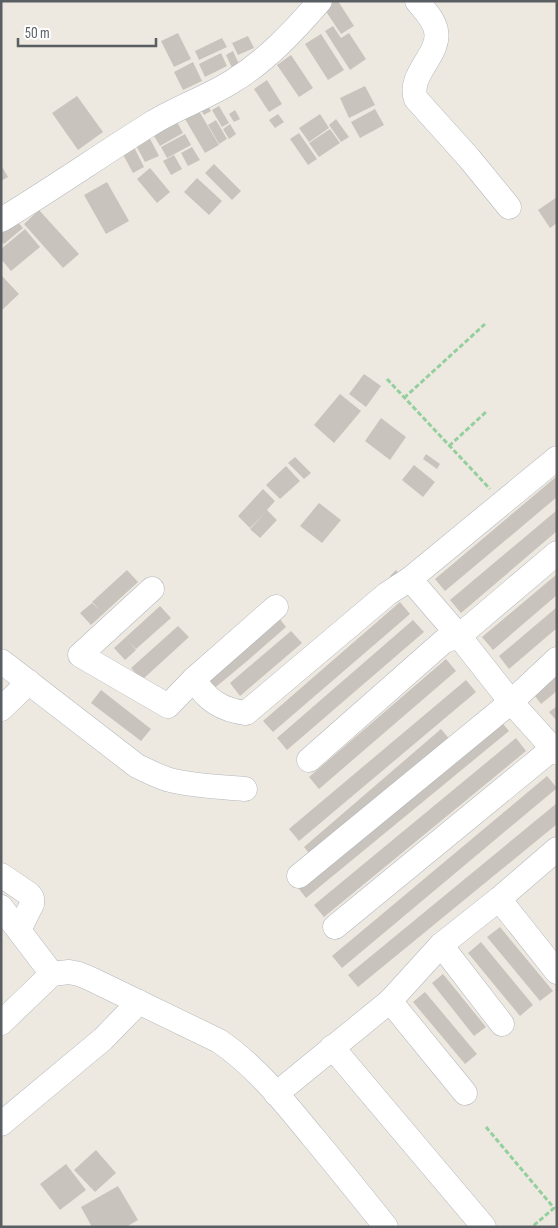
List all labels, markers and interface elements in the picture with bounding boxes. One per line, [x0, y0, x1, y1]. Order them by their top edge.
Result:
scale bar [18, 15, 155, 47]
text: 50 m [25, 24, 50, 43]

